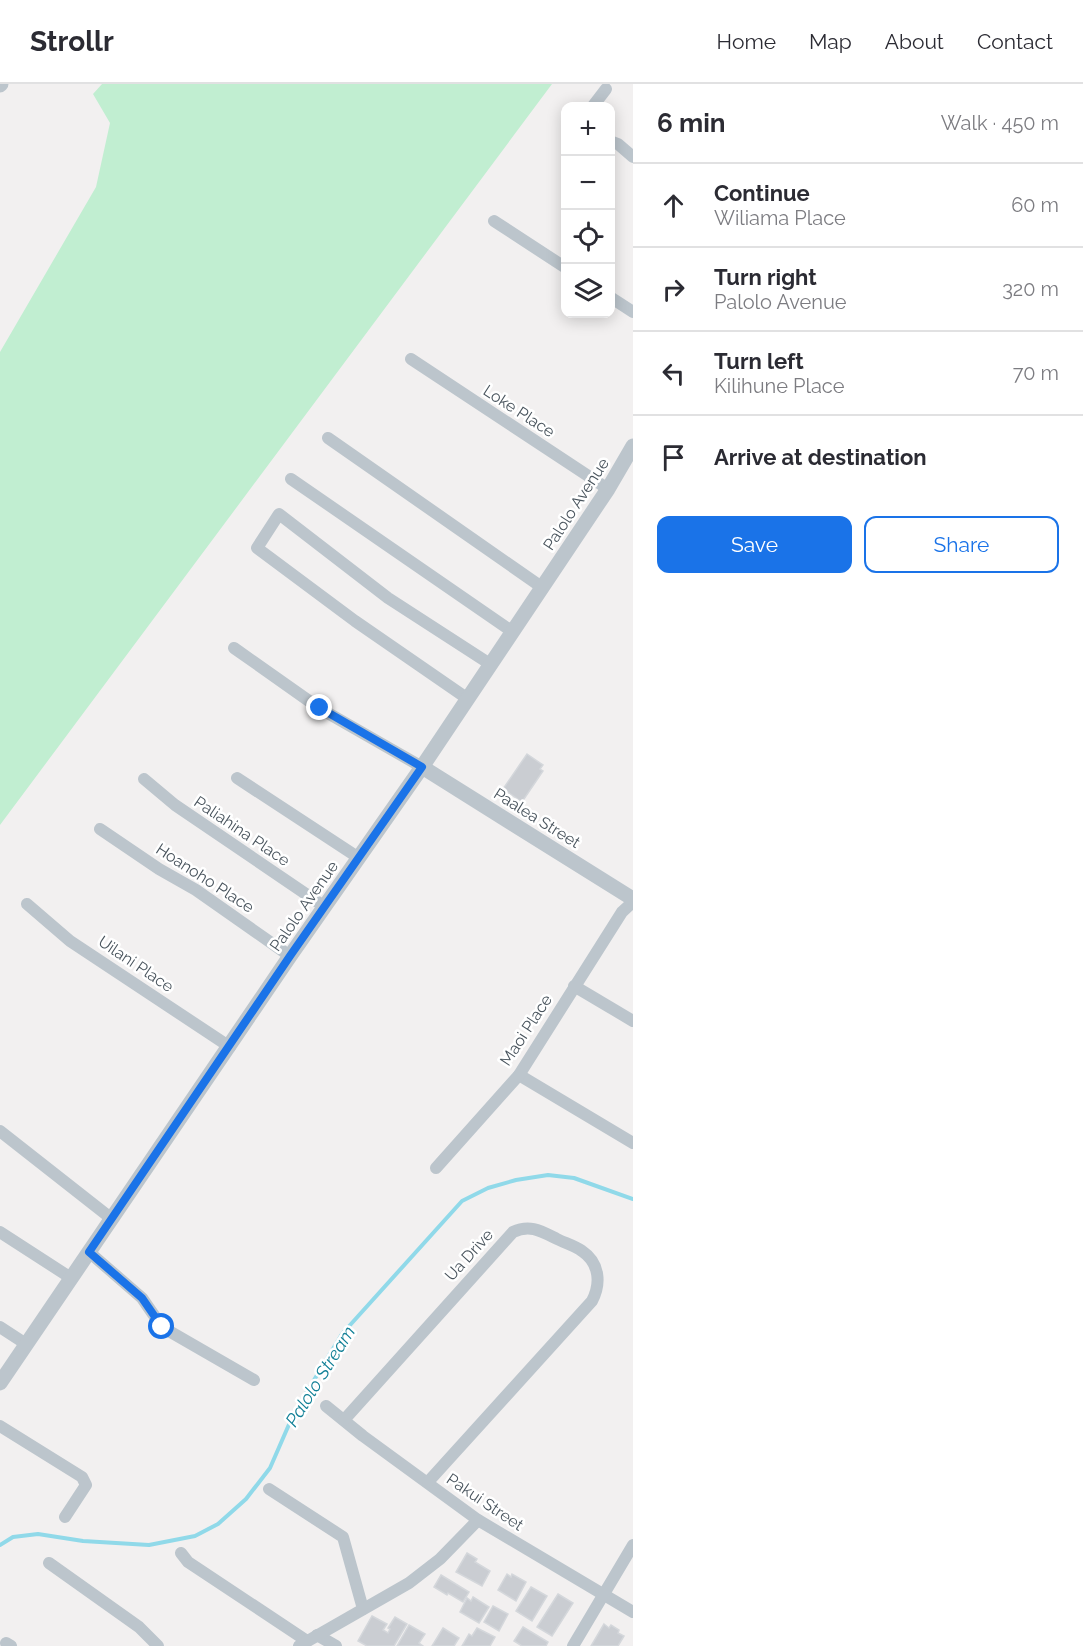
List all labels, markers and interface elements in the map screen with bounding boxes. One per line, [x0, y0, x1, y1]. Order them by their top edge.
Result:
text: Strollr [30, 25, 114, 58]
text: Home [717, 29, 776, 54]
text: Map [809, 29, 852, 54]
text: About [885, 29, 944, 54]
text: Contact [977, 29, 1053, 54]
map controls [561, 102, 615, 318]
button: + [561, 102, 615, 156]
text: 6 min [657, 108, 726, 138]
text: Walk · 450 m [941, 111, 1059, 135]
button: − [561, 156, 615, 210]
text: Continue [714, 180, 810, 206]
icon: ahead [657, 189, 690, 222]
text: 60 m [1011, 193, 1059, 217]
text: Wiliama Place [714, 206, 846, 230]
button: locate [561, 210, 615, 264]
button: layers [561, 264, 615, 318]
text: Turn right [714, 264, 817, 290]
icon: right [657, 273, 690, 306]
text: 320 m [1002, 277, 1059, 301]
text: Palolo Avenue [714, 290, 847, 314]
text: Turn left [714, 348, 804, 374]
icon: left [657, 357, 690, 390]
text: 70 m [1013, 361, 1059, 385]
text: Kilihune Place [714, 374, 844, 398]
street label: Loke Place [480, 381, 558, 441]
icon: arrive [657, 441, 690, 474]
text: Arrive at destination [714, 444, 927, 470]
street label: Palolo Avenue [539, 454, 613, 554]
button: Save [657, 516, 852, 573]
button: Share [864, 516, 1059, 573]
route end [306, 694, 332, 720]
street label: Paalea Street [490, 784, 584, 852]
street label: Paliahina Place [191, 792, 293, 870]
street label: Hoanoho Place [153, 839, 257, 917]
street label: Palolo Avenue [266, 857, 342, 955]
street label: Uilani Place [95, 932, 177, 996]
street label: Maoi Place [496, 991, 556, 1069]
street label: Ua Drive [441, 1225, 497, 1285]
route start [148, 1313, 174, 1339]
water label: Palolo Stream [281, 1322, 359, 1430]
street label: Pakui Street [443, 1469, 528, 1535]

